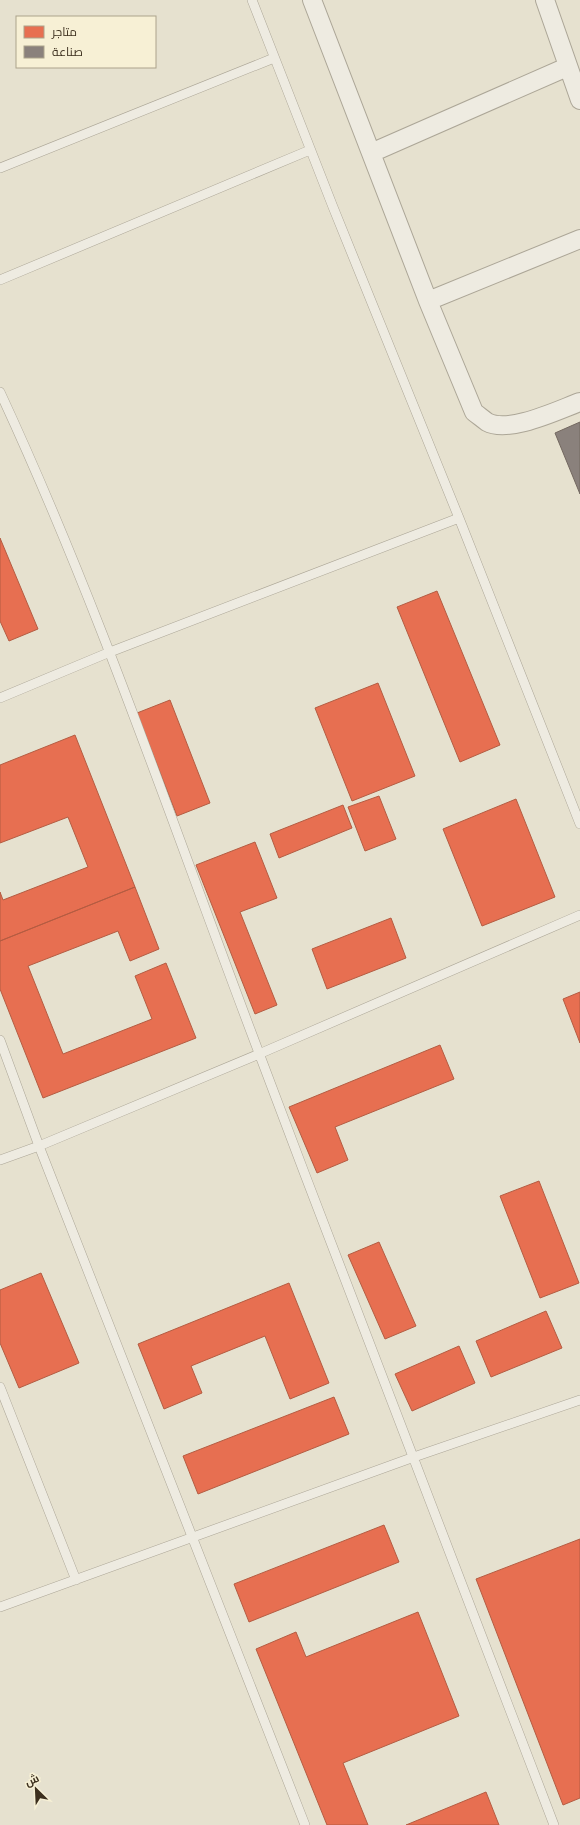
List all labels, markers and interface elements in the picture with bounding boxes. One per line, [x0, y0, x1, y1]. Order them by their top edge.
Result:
legend [16, 16, 156, 68]
text: متاجر [51, 24, 77, 40]
text: صناعة [52, 44, 83, 60]
north arrow [16, 1769, 56, 1809]
text: ش [23, 1771, 42, 1790]

